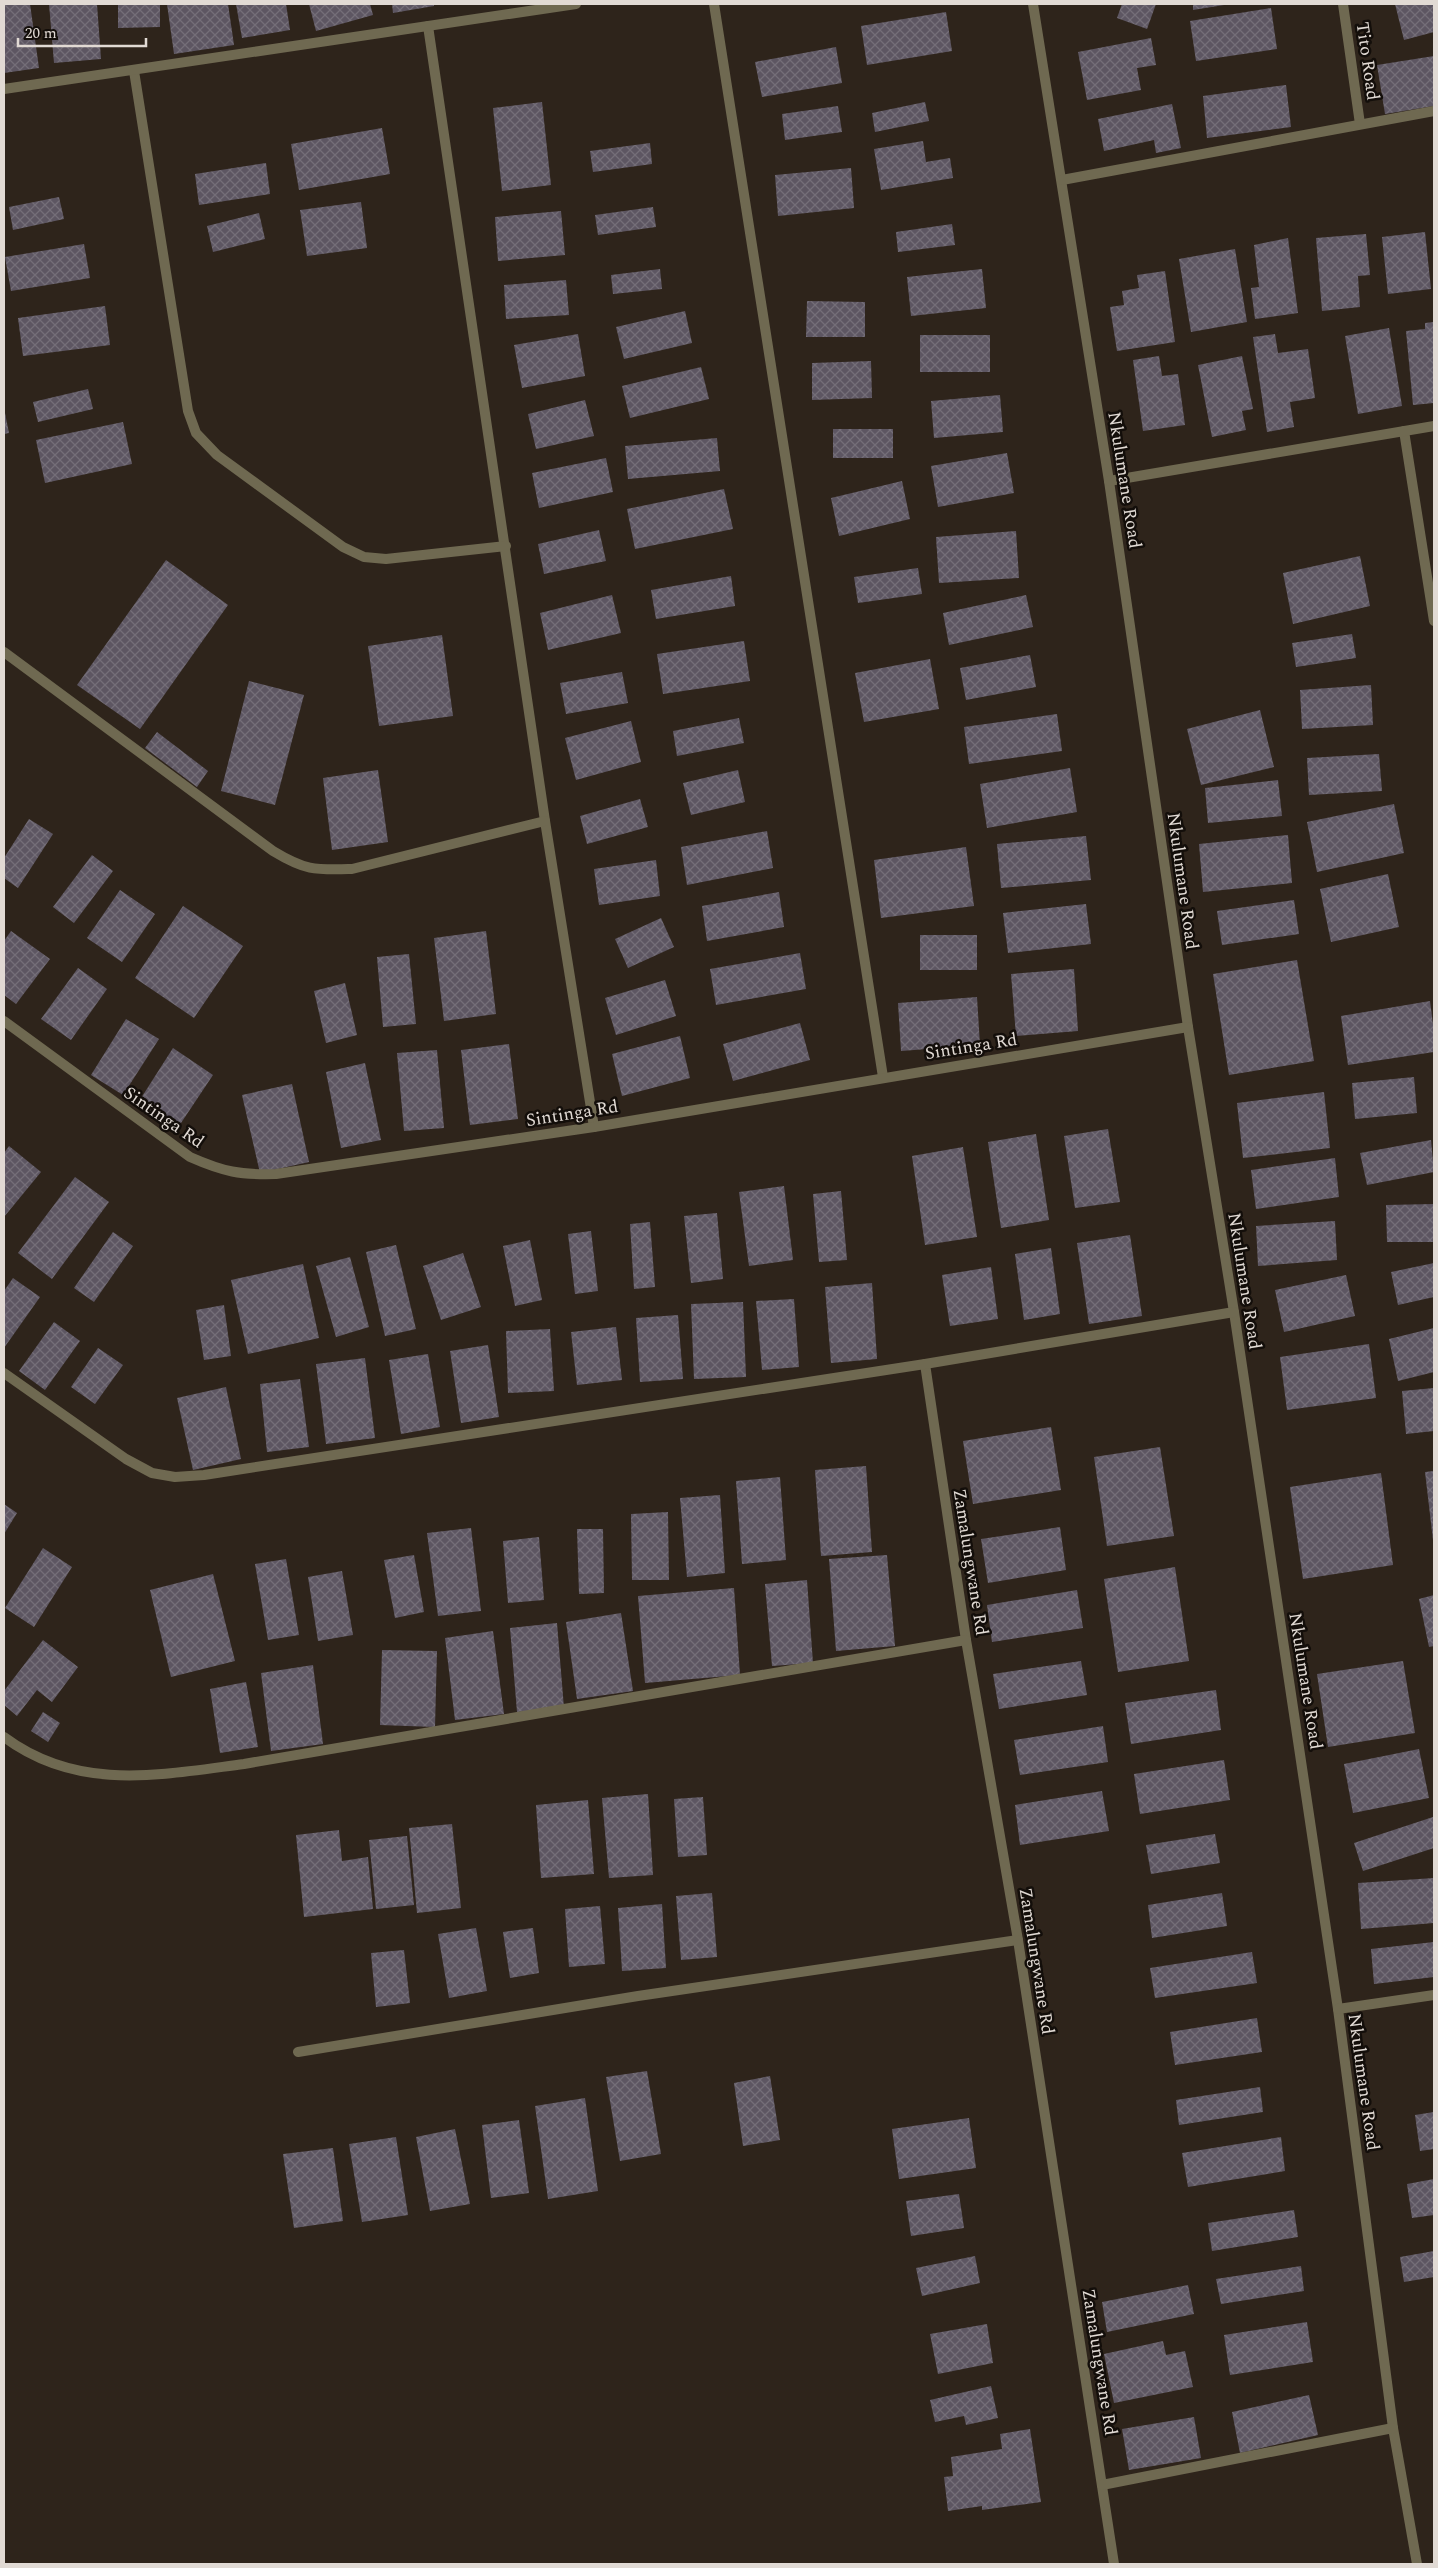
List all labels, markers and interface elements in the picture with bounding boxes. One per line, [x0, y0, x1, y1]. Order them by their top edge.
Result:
scale bar [18, 15, 145, 47]
street label: Tito Road [1349, 20, 1386, 102]
text: 20 m [25, 22, 57, 45]
street label: Nkulumane Road [1100, 410, 1149, 550]
street label: Nkulumane Road [1160, 811, 1205, 951]
street label: Sintinga Rd [923, 1026, 1019, 1067]
street label: Sintinga Rd [118, 1080, 210, 1155]
street label: Sintinga Rd [524, 1093, 620, 1134]
street label: Nkulumane Road [1220, 1211, 1269, 1351]
street label: Zamalungwane Rd [946, 1487, 995, 1637]
street label: Nkulumane Road [1281, 1611, 1330, 1751]
street label: Zamalungwane Rd [1012, 1886, 1061, 2036]
street label: Nkulumane Road [1341, 2012, 1386, 2152]
street label: Zamalungwane Rd [1075, 2287, 1124, 2437]

